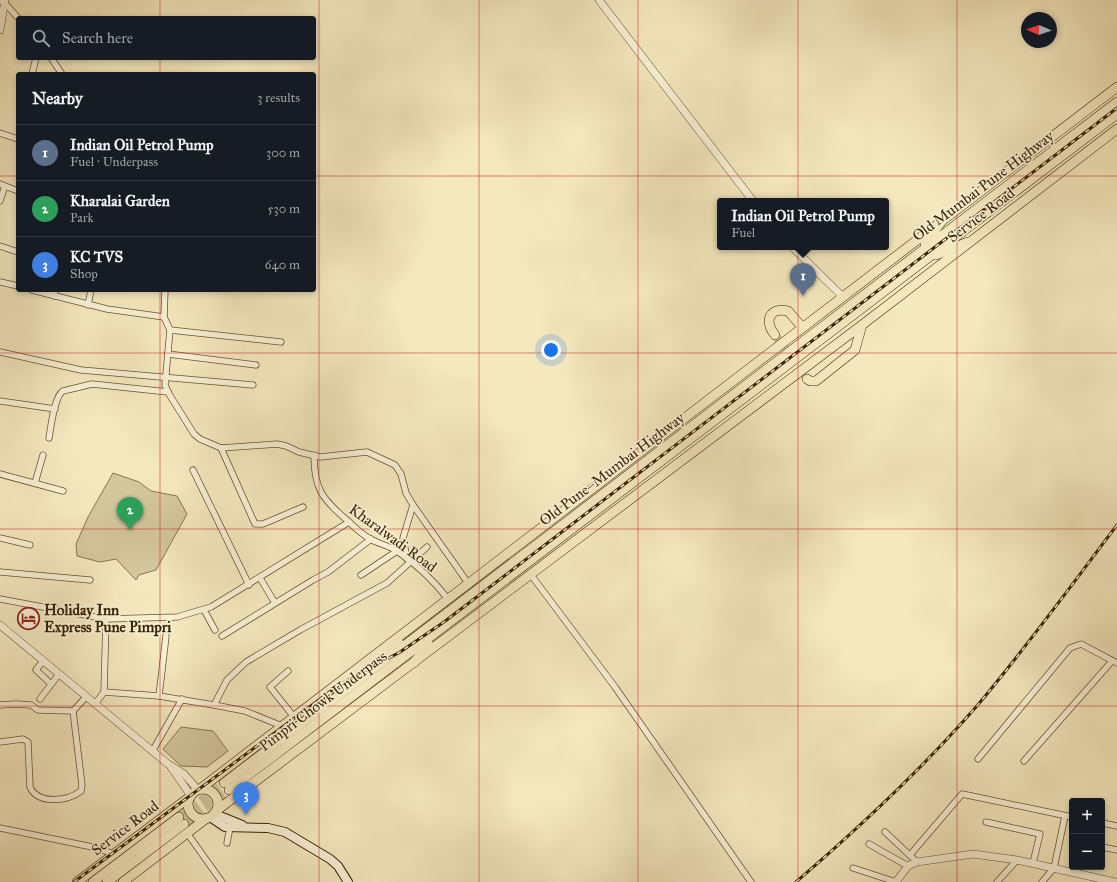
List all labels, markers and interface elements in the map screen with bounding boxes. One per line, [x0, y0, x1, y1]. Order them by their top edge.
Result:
north arrow [1021, 12, 1057, 48]
search box [16, 16, 316, 60]
icon: search [30, 27, 52, 49]
text: Search here [62, 29, 133, 47]
text: Nearby [32, 88, 83, 109]
text: 3 results [257, 90, 300, 106]
street label: Old Mumbai Pune Highway [909, 126, 1058, 245]
text: Indian Oil Petrol Pump [70, 136, 214, 154]
text: 1 [42, 145, 48, 161]
text: 300 m [266, 145, 300, 161]
text: Fuel · Underpass [70, 154, 158, 170]
street label: Service Road [944, 184, 1019, 246]
text: Kharalai Garden [70, 192, 170, 210]
popup [717, 198, 889, 250]
text: 2 [42, 201, 48, 217]
text: 530 m [267, 201, 300, 217]
text: Indian Oil Petrol Pump [731, 207, 875, 225]
text: Park [70, 210, 94, 226]
text: Fuel [731, 225, 755, 241]
text: KC TVS [70, 248, 123, 266]
text: 3 [42, 257, 48, 273]
text: 640 m [265, 257, 300, 273]
pin: 1 [790, 263, 816, 296]
text: Shop [70, 266, 98, 282]
your location [541, 340, 561, 360]
street label: Old Pune–Mumbai Highway [536, 408, 689, 529]
pin: 2 [117, 497, 143, 530]
street label: Kharalwadi Road [346, 500, 441, 576]
place label: Holiday Inn Express Pune Pimpri [44, 601, 172, 637]
hotel icon: Holiday Inn Express Pune Pimpri [16, 606, 42, 632]
street label: Pimpri Chowk Underpass [255, 647, 391, 755]
pin: 3 [233, 782, 259, 815]
street label: Service Road [88, 797, 163, 859]
map controls [1069, 798, 1105, 870]
button: + [1069, 798, 1105, 834]
button: − [1069, 834, 1105, 870]

